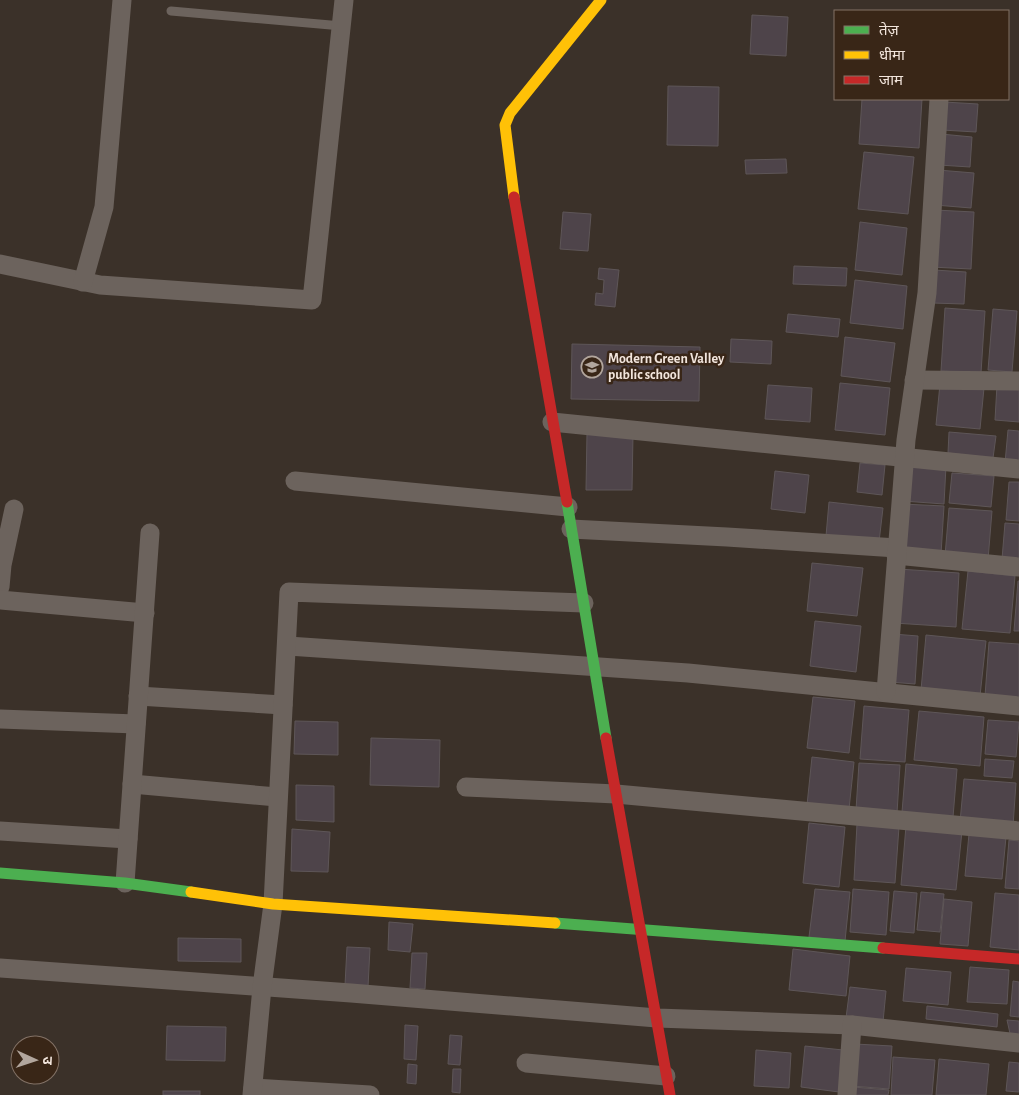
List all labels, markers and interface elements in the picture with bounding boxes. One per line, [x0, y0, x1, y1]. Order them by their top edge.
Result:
legend [834, 10, 1009, 100]
text: तेज़ [879, 21, 900, 38]
text: धीमा [879, 47, 906, 63]
text: जाम [879, 73, 904, 88]
place label: Modern Green Valley public school [608, 352, 725, 382]
school or university icon: Modern Green Valley public school [580, 355, 604, 379]
north arrow [10, 1035, 60, 1085]
text: उ [40, 1056, 54, 1066]

